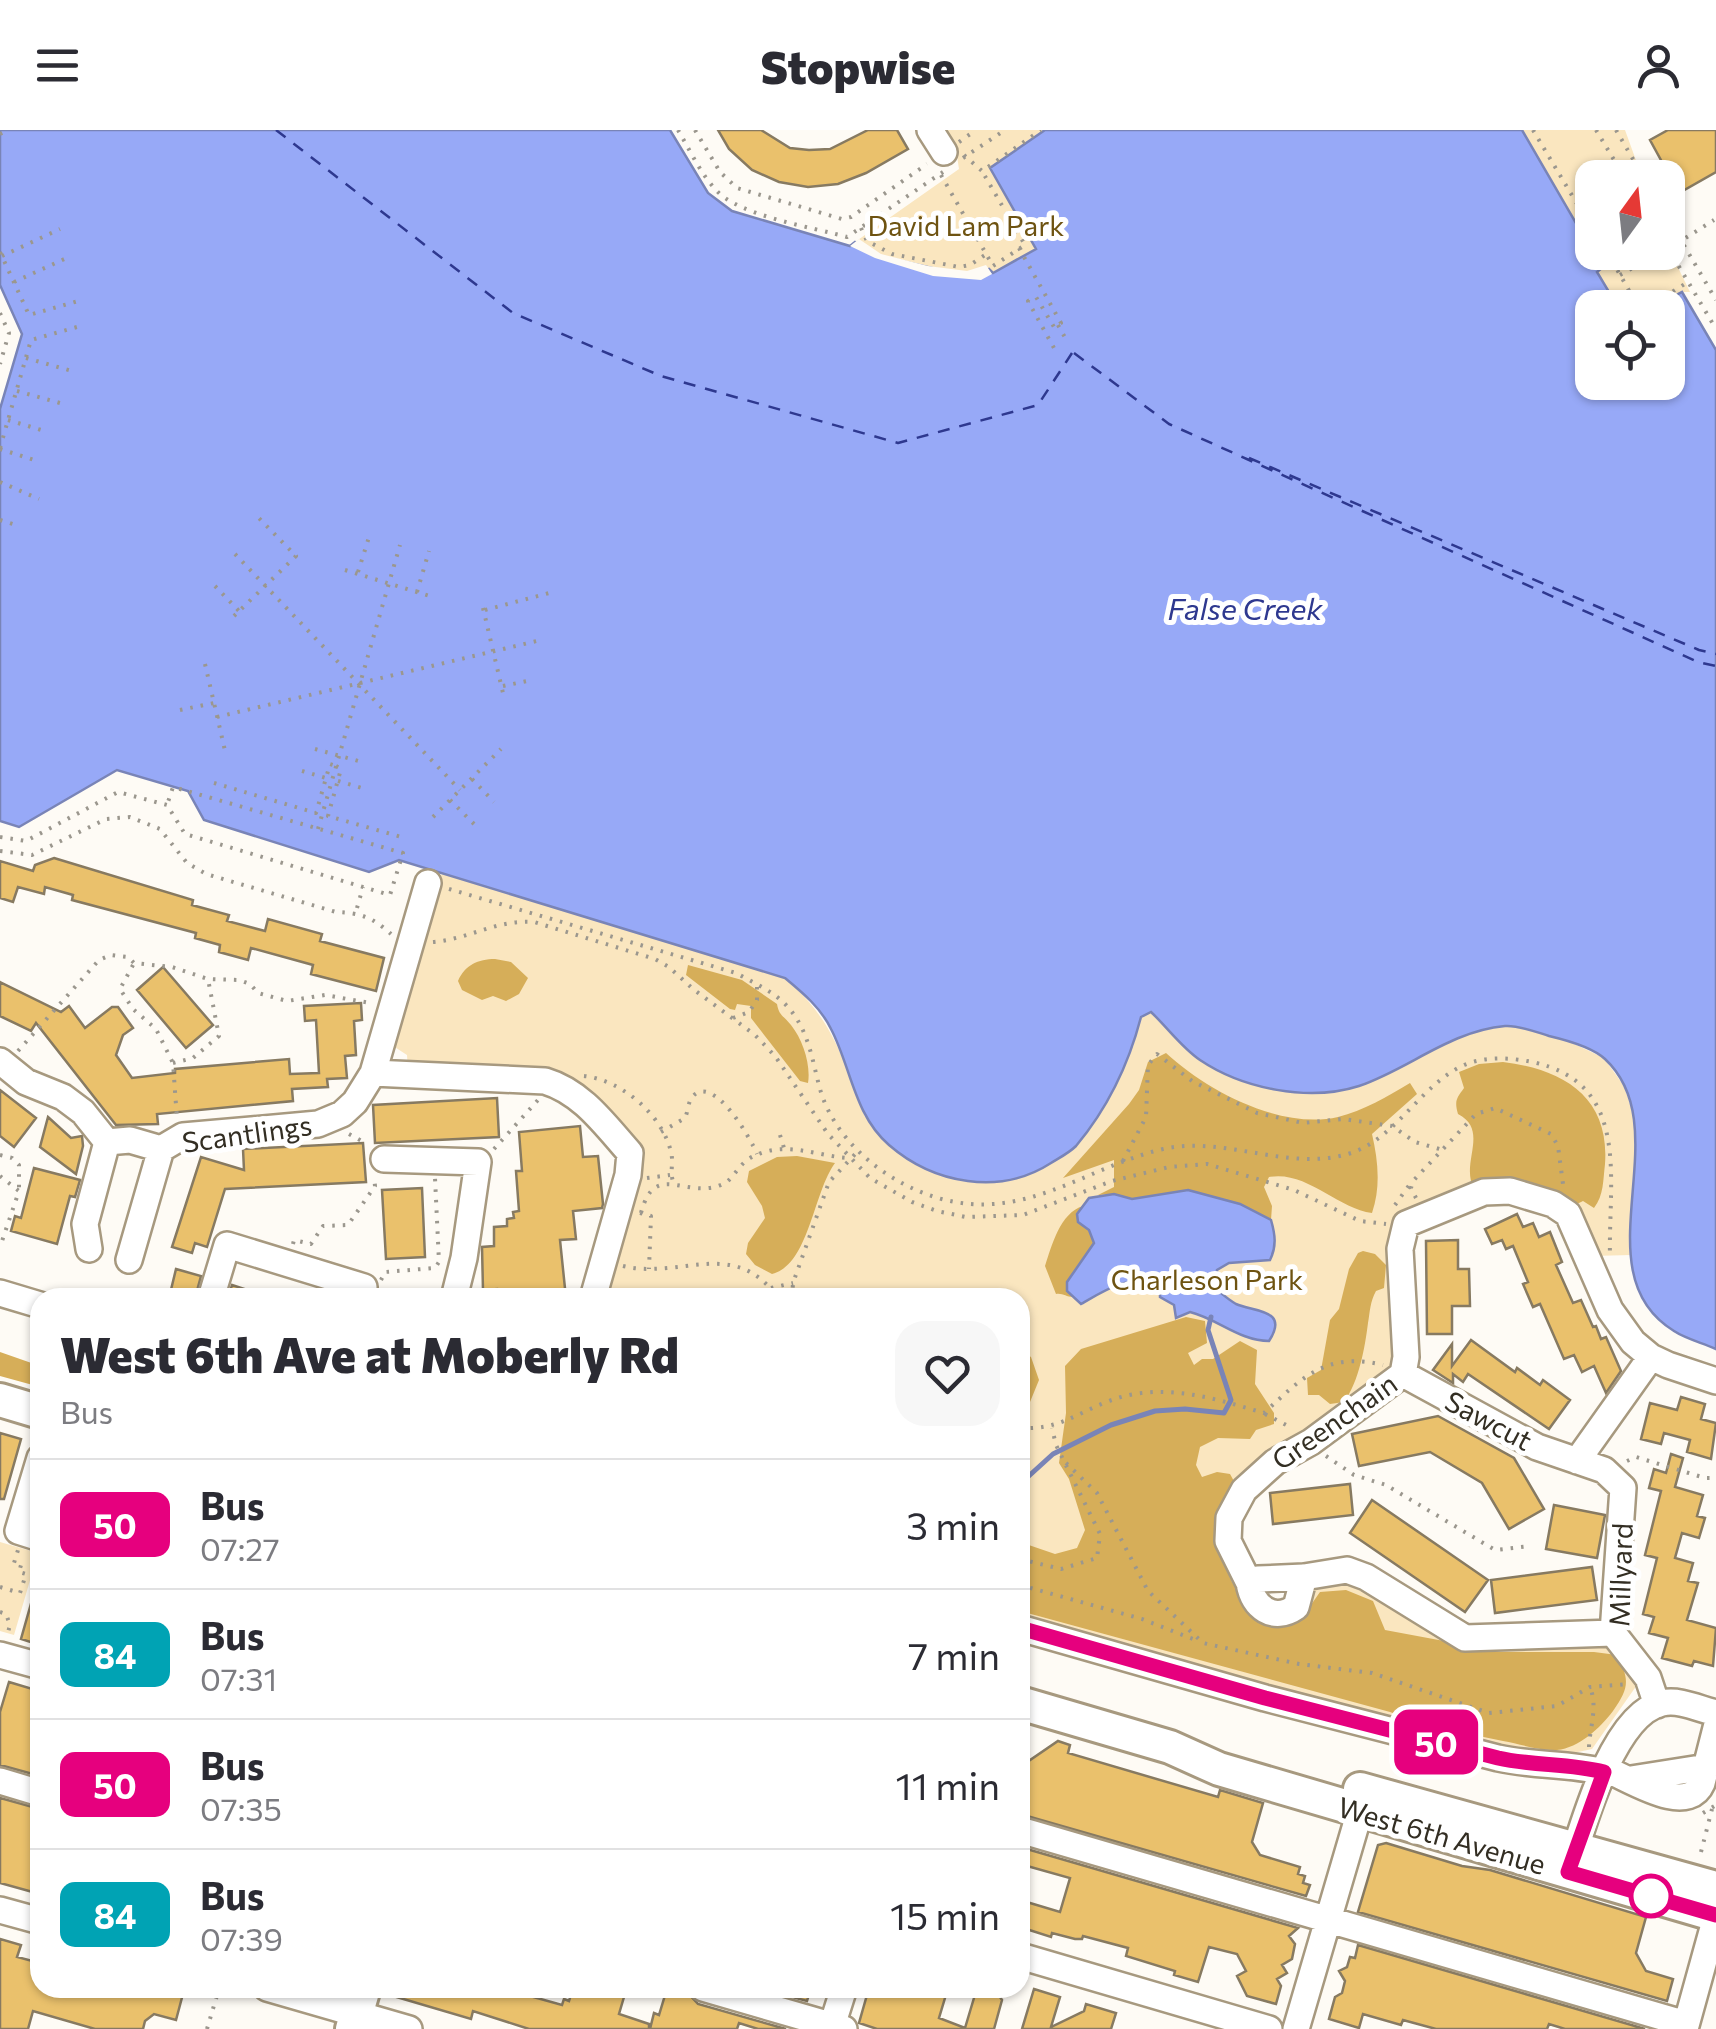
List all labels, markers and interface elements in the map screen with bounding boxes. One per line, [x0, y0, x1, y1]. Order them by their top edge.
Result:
icon: menu [30, 38, 85, 93]
text: Stopwise [760, 38, 956, 93]
icon: person [1631, 38, 1686, 93]
north arrow [1575, 160, 1685, 270]
map controls [1575, 160, 1685, 400]
park label: David Lam Park [867, 208, 1065, 242]
button: locate [1575, 290, 1685, 400]
water label: False Creek [1167, 589, 1323, 626]
street label: Scantlings [180, 1107, 314, 1159]
park label: Charleson Park [1111, 1262, 1303, 1296]
button: heart [895, 1321, 1000, 1426]
text: West 6th Ave at Moberly Rd [60, 1324, 679, 1383]
street label: Greenchain [1265, 1366, 1403, 1476]
street label: Sawcut [1440, 1383, 1538, 1457]
text: Bus [60, 1391, 113, 1431]
text: Bus [200, 1481, 265, 1528]
text: 3 min [906, 1501, 1000, 1548]
text: 50 [93, 1503, 137, 1546]
street label: Millyard [1601, 1522, 1639, 1628]
text: 07:27 [200, 1528, 280, 1568]
text: Bus [200, 1611, 265, 1658]
text: 7 min [908, 1631, 1000, 1678]
text: 84 [93, 1633, 137, 1676]
text: 07:31 [200, 1658, 277, 1698]
line badge: 50 [1391, 1710, 1481, 1774]
text: 50 [1414, 1721, 1458, 1764]
text: Bus [200, 1741, 265, 1788]
text: 11 min [896, 1761, 1000, 1808]
text: 50 [93, 1763, 137, 1806]
text: 07:35 [200, 1788, 282, 1828]
street label: West 6th Avenue [1334, 1789, 1550, 1881]
text: Bus [200, 1871, 265, 1918]
unlabelled marker [1630, 1875, 1672, 1917]
text: 15 min [890, 1891, 1000, 1938]
text: 84 [93, 1893, 137, 1936]
text: 07:39 [200, 1918, 283, 1958]

